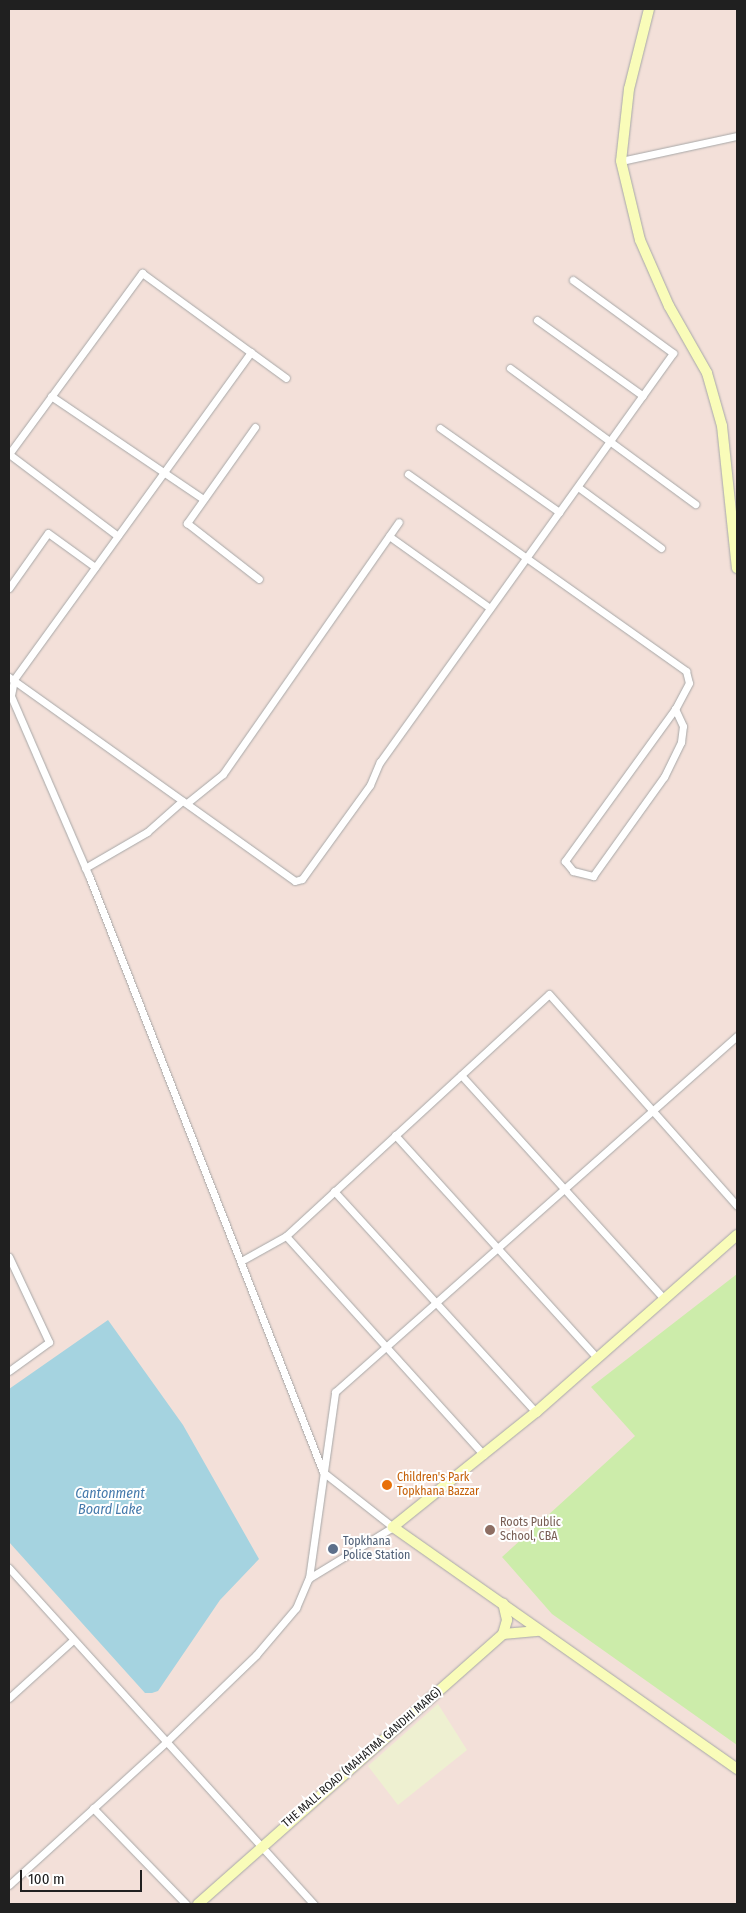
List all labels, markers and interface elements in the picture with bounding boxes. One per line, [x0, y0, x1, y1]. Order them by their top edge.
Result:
place label: Children's Park Topkhana Bazzar [397, 1471, 479, 1499]
marker: Children's Park Topkhana Bazzar [381, 1479, 393, 1491]
water label: Cantonment Board Lake [75, 1486, 145, 1518]
place label: Roots Public School, CBA [500, 1516, 561, 1544]
marker: Roots Public School, CBA [484, 1524, 496, 1536]
place label: Topkhana Police Station [343, 1535, 410, 1563]
marker: Topkhana Police Station [327, 1543, 339, 1555]
street label: THE MALL ROAD (MAHATMA GANDHI MARG) [279, 1685, 445, 1831]
scale bar [22, 1860, 145, 1892]
text: 100 m [28, 1870, 65, 1888]

